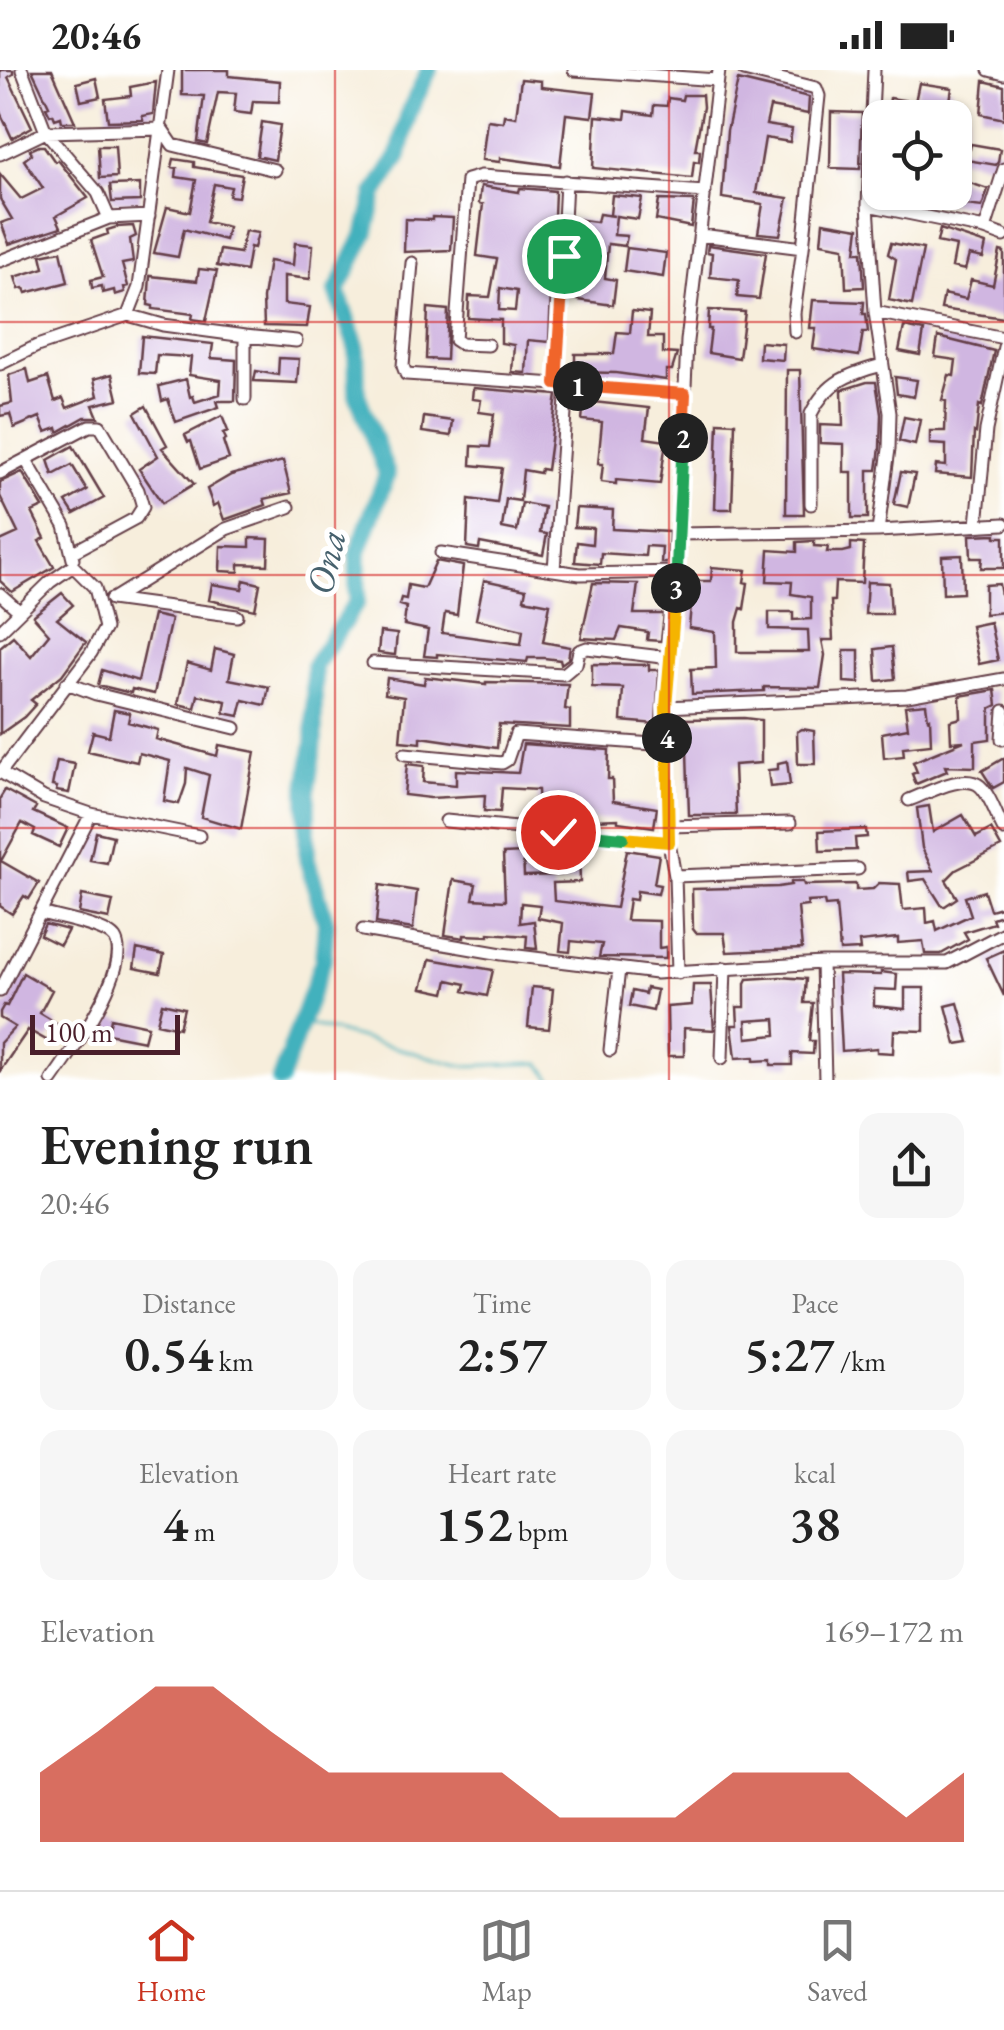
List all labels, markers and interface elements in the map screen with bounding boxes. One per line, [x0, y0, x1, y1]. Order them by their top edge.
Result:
text: 20:46 [50, 11, 141, 60]
map controls [862, 100, 972, 210]
button: locate [862, 100, 972, 210]
pin [522, 214, 607, 299]
icon: arrive [537, 229, 592, 284]
pin: 1 [553, 361, 603, 411]
text: 1 [571, 368, 585, 404]
pin: 2 [658, 413, 708, 463]
text: 2 [676, 420, 690, 456]
water label: Ona [294, 525, 357, 599]
pin: 3 [651, 563, 701, 613]
text: 3 [669, 570, 683, 606]
pin: 4 [642, 713, 692, 763]
text: 4 [660, 720, 674, 756]
pin [516, 790, 601, 875]
icon: check [531, 805, 586, 860]
scale bar [30, 1010, 180, 1054]
text: 100 m [45, 1014, 113, 1050]
text: Evening run [40, 1109, 313, 1180]
button: share [859, 1113, 964, 1218]
text: 20:46 [40, 1182, 109, 1224]
text: Distance [142, 1285, 236, 1321]
text: Time [473, 1285, 531, 1321]
text: Pace [792, 1285, 838, 1321]
text: 0.54 [124, 1321, 213, 1386]
text: 2:57 [457, 1321, 547, 1386]
text: 5:27 [744, 1321, 834, 1386]
text: km [213, 1343, 254, 1379]
text: /km [834, 1343, 886, 1379]
text: Elevation [139, 1455, 239, 1491]
text: Heart rate [448, 1455, 556, 1491]
text: kcal [794, 1455, 836, 1491]
text: 4 [162, 1491, 188, 1556]
text: 152 [435, 1491, 512, 1556]
text: 38 [789, 1491, 841, 1556]
text: m [188, 1513, 216, 1549]
text: bpm [512, 1513, 569, 1549]
text: Elevation [40, 1610, 155, 1652]
text: 169–172 m [823, 1610, 964, 1652]
tab: Home [137, 1913, 206, 2009]
tab: Map [479, 1913, 534, 2009]
tab: Saved [807, 1913, 867, 2009]

